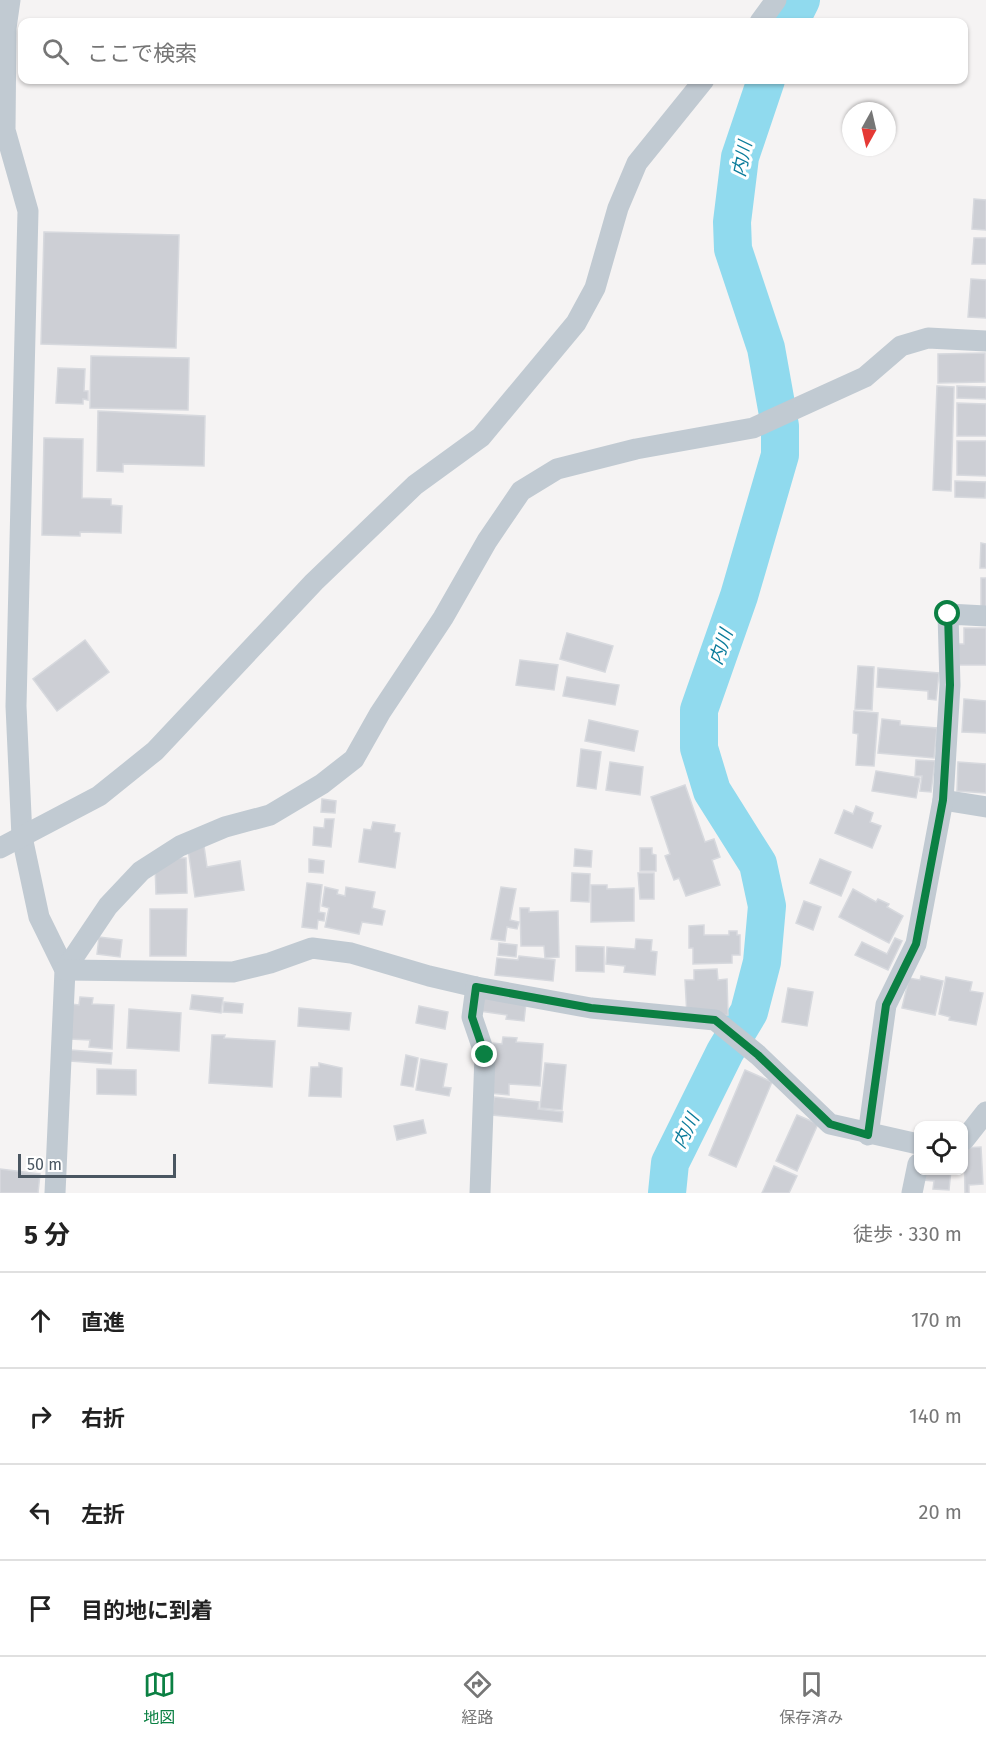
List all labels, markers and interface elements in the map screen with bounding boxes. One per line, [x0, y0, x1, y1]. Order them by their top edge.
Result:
search box [18, 18, 968, 84]
icon: search [39, 35, 72, 68]
text: ここで検索 [87, 40, 197, 67]
north arrow [842, 102, 896, 156]
water label: 内川 [727, 137, 757, 179]
route start [934, 600, 960, 626]
water label: 内川 [705, 625, 738, 668]
route end [471, 1041, 497, 1067]
water label: 内川 [668, 1108, 705, 1152]
map controls [914, 1121, 968, 1175]
button: locate [914, 1121, 968, 1175]
scale bar [18, 1151, 176, 1178]
text: 50 m [27, 1155, 62, 1174]
text: 5 分 [24, 1220, 70, 1251]
text: 徒歩 · 330 m [853, 1222, 962, 1246]
icon: ahead [24, 1304, 57, 1337]
text: 170 m [911, 1308, 962, 1332]
text: 直進 [81, 1309, 125, 1336]
icon: right [24, 1400, 57, 1433]
text: 140 m [909, 1404, 962, 1428]
text: 右折 [81, 1405, 125, 1432]
icon: left [24, 1496, 57, 1529]
text: 20 m [919, 1500, 962, 1524]
text: 左折 [81, 1501, 125, 1528]
icon: arrive [24, 1592, 57, 1625]
text: 目的地に到着 [81, 1597, 213, 1624]
tab: 地図 [143, 1668, 176, 1728]
tab: 経路 [461, 1668, 494, 1728]
tab: 保存済み [779, 1668, 843, 1728]

